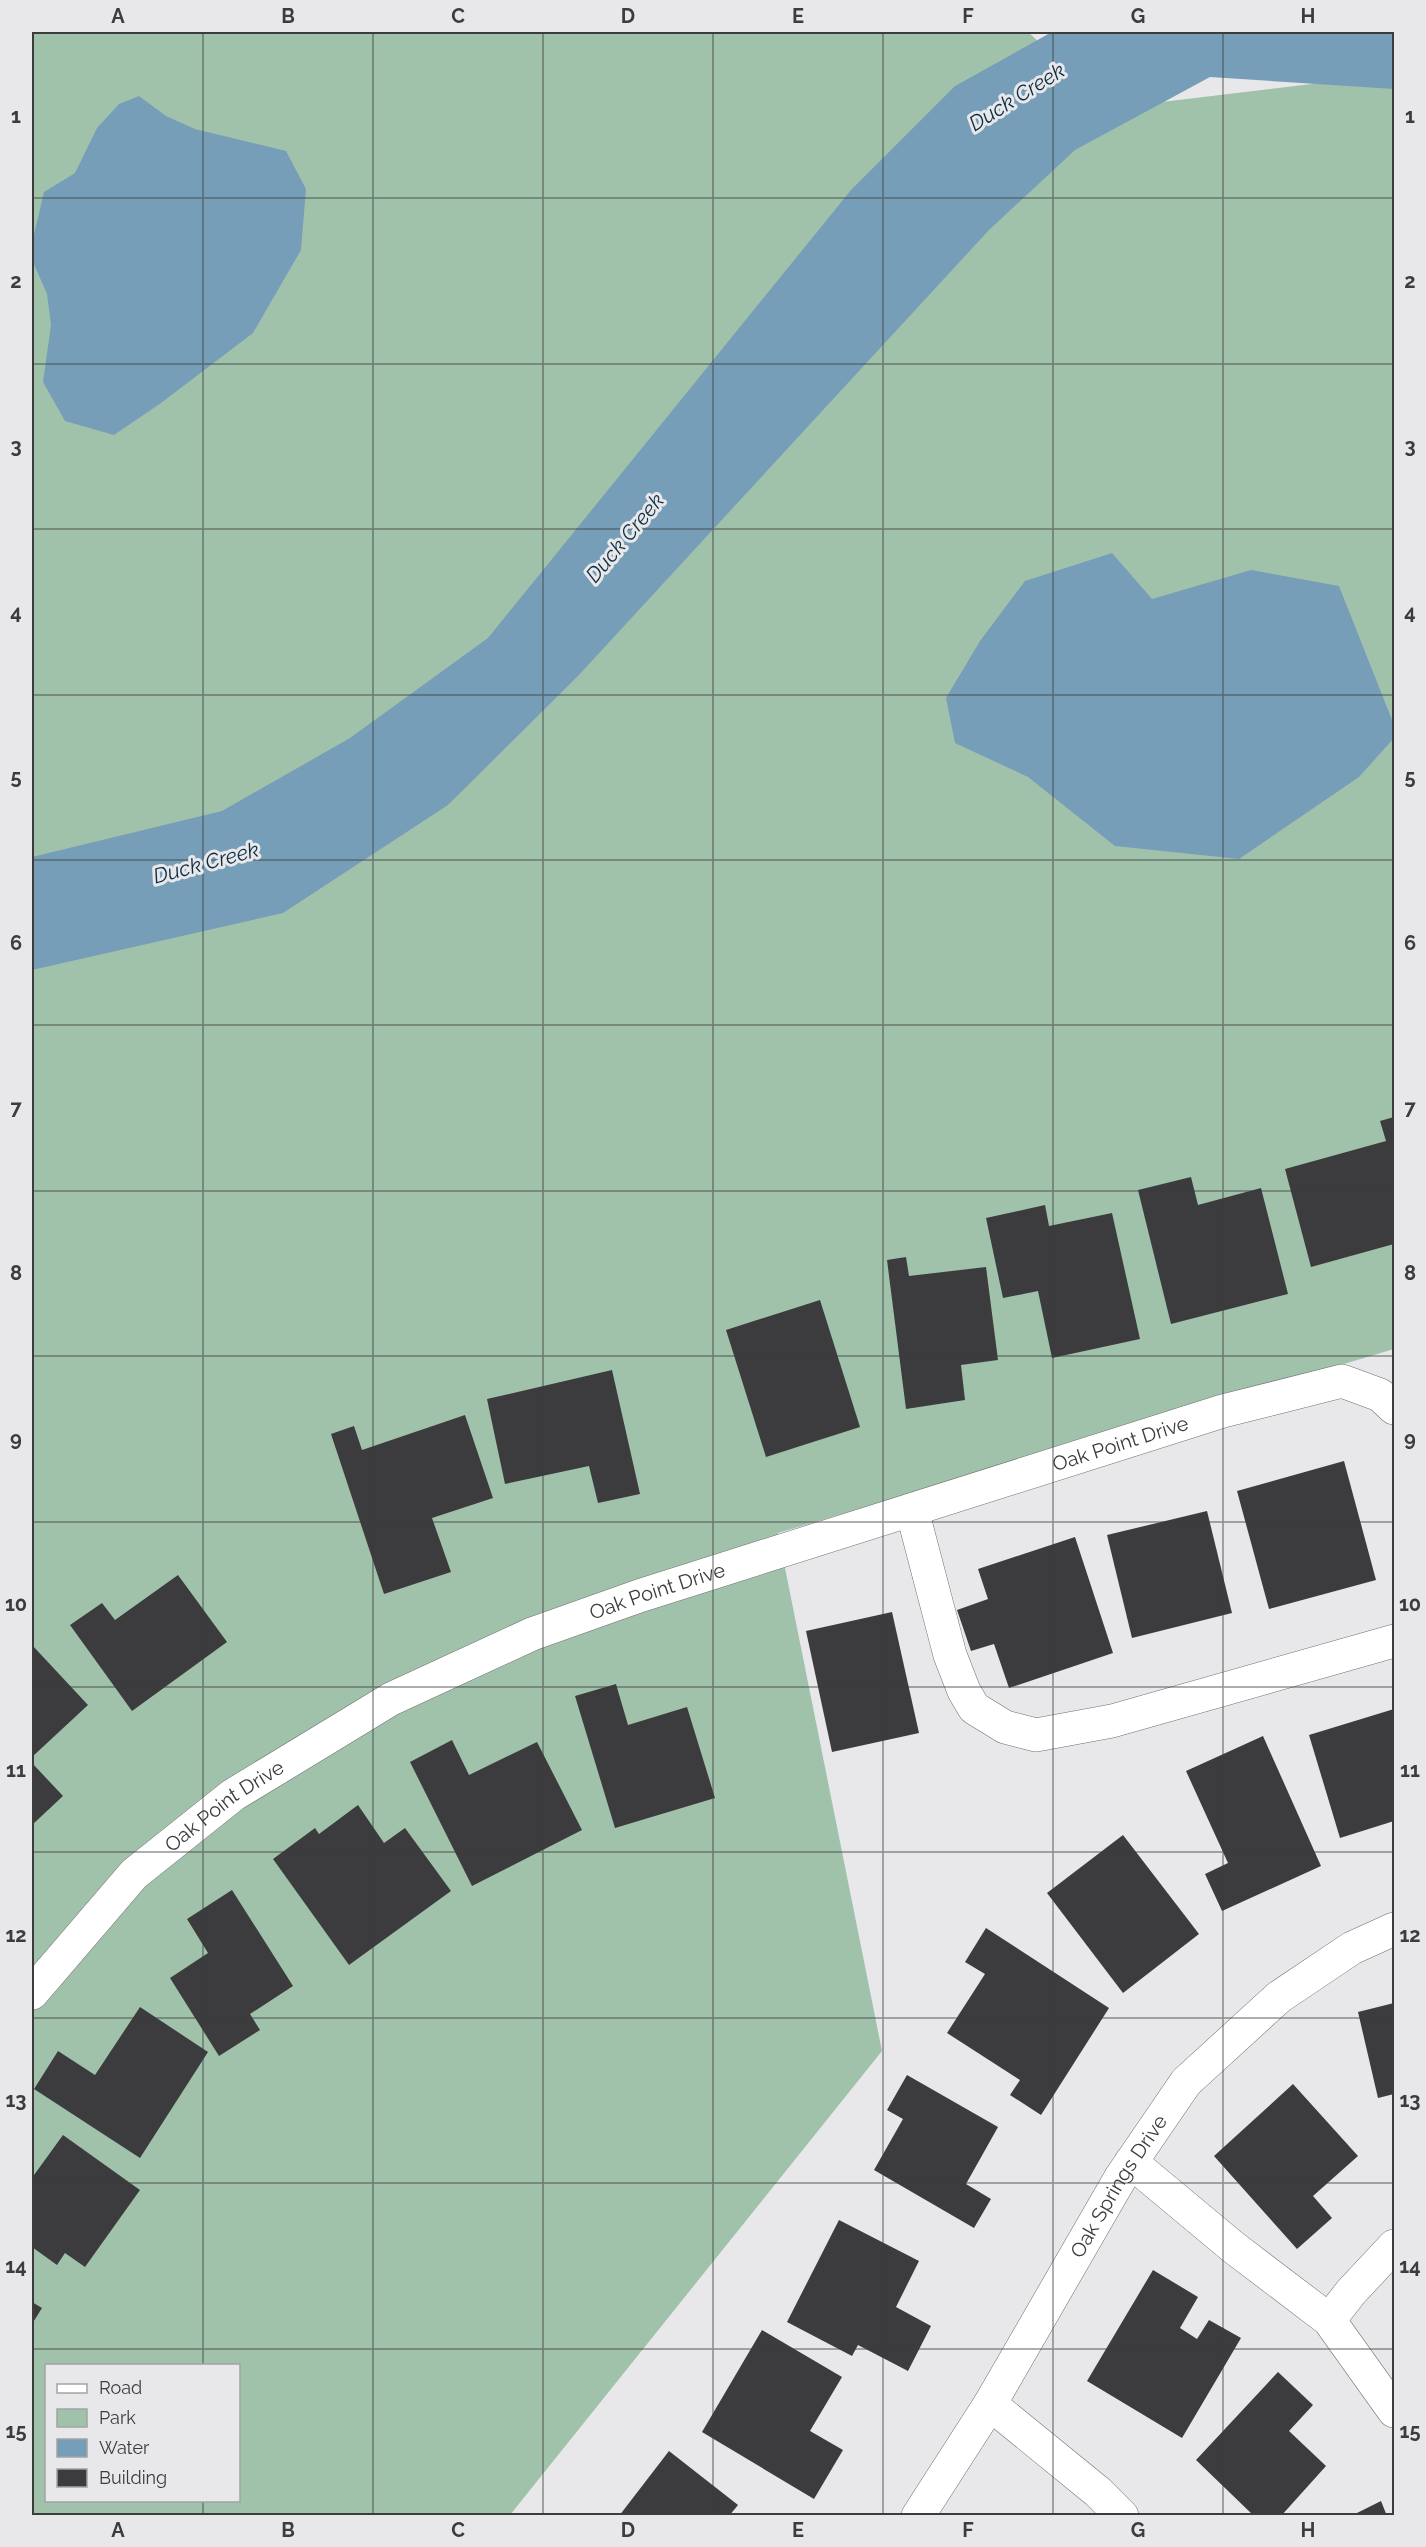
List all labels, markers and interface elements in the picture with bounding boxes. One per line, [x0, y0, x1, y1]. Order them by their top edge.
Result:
text: A [111, 4, 125, 28]
text: B [281, 4, 295, 28]
text: C [451, 4, 465, 28]
text: D [621, 4, 635, 28]
text: E [792, 4, 804, 28]
text: F [962, 4, 974, 28]
text: G [1131, 4, 1145, 28]
text: H [1301, 4, 1315, 28]
water label: Duck Creek [964, 57, 1069, 136]
text: 1 [11, 104, 21, 128]
text: 1 [1405, 104, 1415, 128]
text: 2 [10, 269, 22, 293]
text: 2 [1404, 269, 1416, 293]
text: 3 [10, 434, 22, 458]
text: 3 [1404, 434, 1416, 458]
water label: Duck Creek [580, 488, 669, 587]
text: 4 [10, 600, 22, 624]
text: 4 [1404, 600, 1416, 624]
text: 5 [10, 765, 22, 789]
text: 5 [1404, 765, 1416, 789]
water label: Duck Creek [150, 836, 261, 889]
text: 6 [10, 931, 22, 955]
text: 6 [1404, 931, 1416, 955]
text: 7 [10, 1096, 22, 1120]
text: 7 [1404, 1096, 1416, 1120]
text: 8 [10, 1261, 22, 1285]
text: 8 [1404, 1261, 1416, 1285]
street label: Oak Point Drive [1049, 1411, 1192, 1476]
text: 9 [10, 1427, 22, 1451]
text: 9 [1404, 1427, 1416, 1451]
street label: Oak Point Drive [586, 1557, 728, 1625]
text: 10 [5, 1592, 27, 1616]
text: 10 [1399, 1592, 1421, 1616]
street label: Oak Point Drive [160, 1755, 288, 1857]
text: 11 [6, 1758, 26, 1782]
text: 11 [1400, 1758, 1420, 1782]
text: 12 [5, 1923, 27, 1947]
text: 12 [1399, 1923, 1421, 1947]
text: 13 [5, 2088, 27, 2112]
text: 13 [1399, 2088, 1421, 2112]
street label: Oak Springs Drive [1065, 2110, 1172, 2262]
text: 14 [5, 2254, 27, 2278]
text: 14 [1399, 2254, 1421, 2278]
legend [45, 2364, 240, 2502]
text: Road [99, 2377, 142, 2398]
text: Park [99, 2407, 136, 2428]
text: 15 [6, 2419, 26, 2443]
text: 15 [1400, 2419, 1420, 2443]
text: Water [99, 2437, 150, 2458]
text: Building [99, 2467, 167, 2488]
text: A [111, 2518, 125, 2542]
text: B [281, 2518, 295, 2542]
text: C [451, 2518, 465, 2542]
text: D [621, 2518, 635, 2542]
text: E [792, 2518, 804, 2542]
text: F [962, 2518, 974, 2542]
text: G [1131, 2518, 1145, 2542]
text: H [1301, 2518, 1315, 2542]

